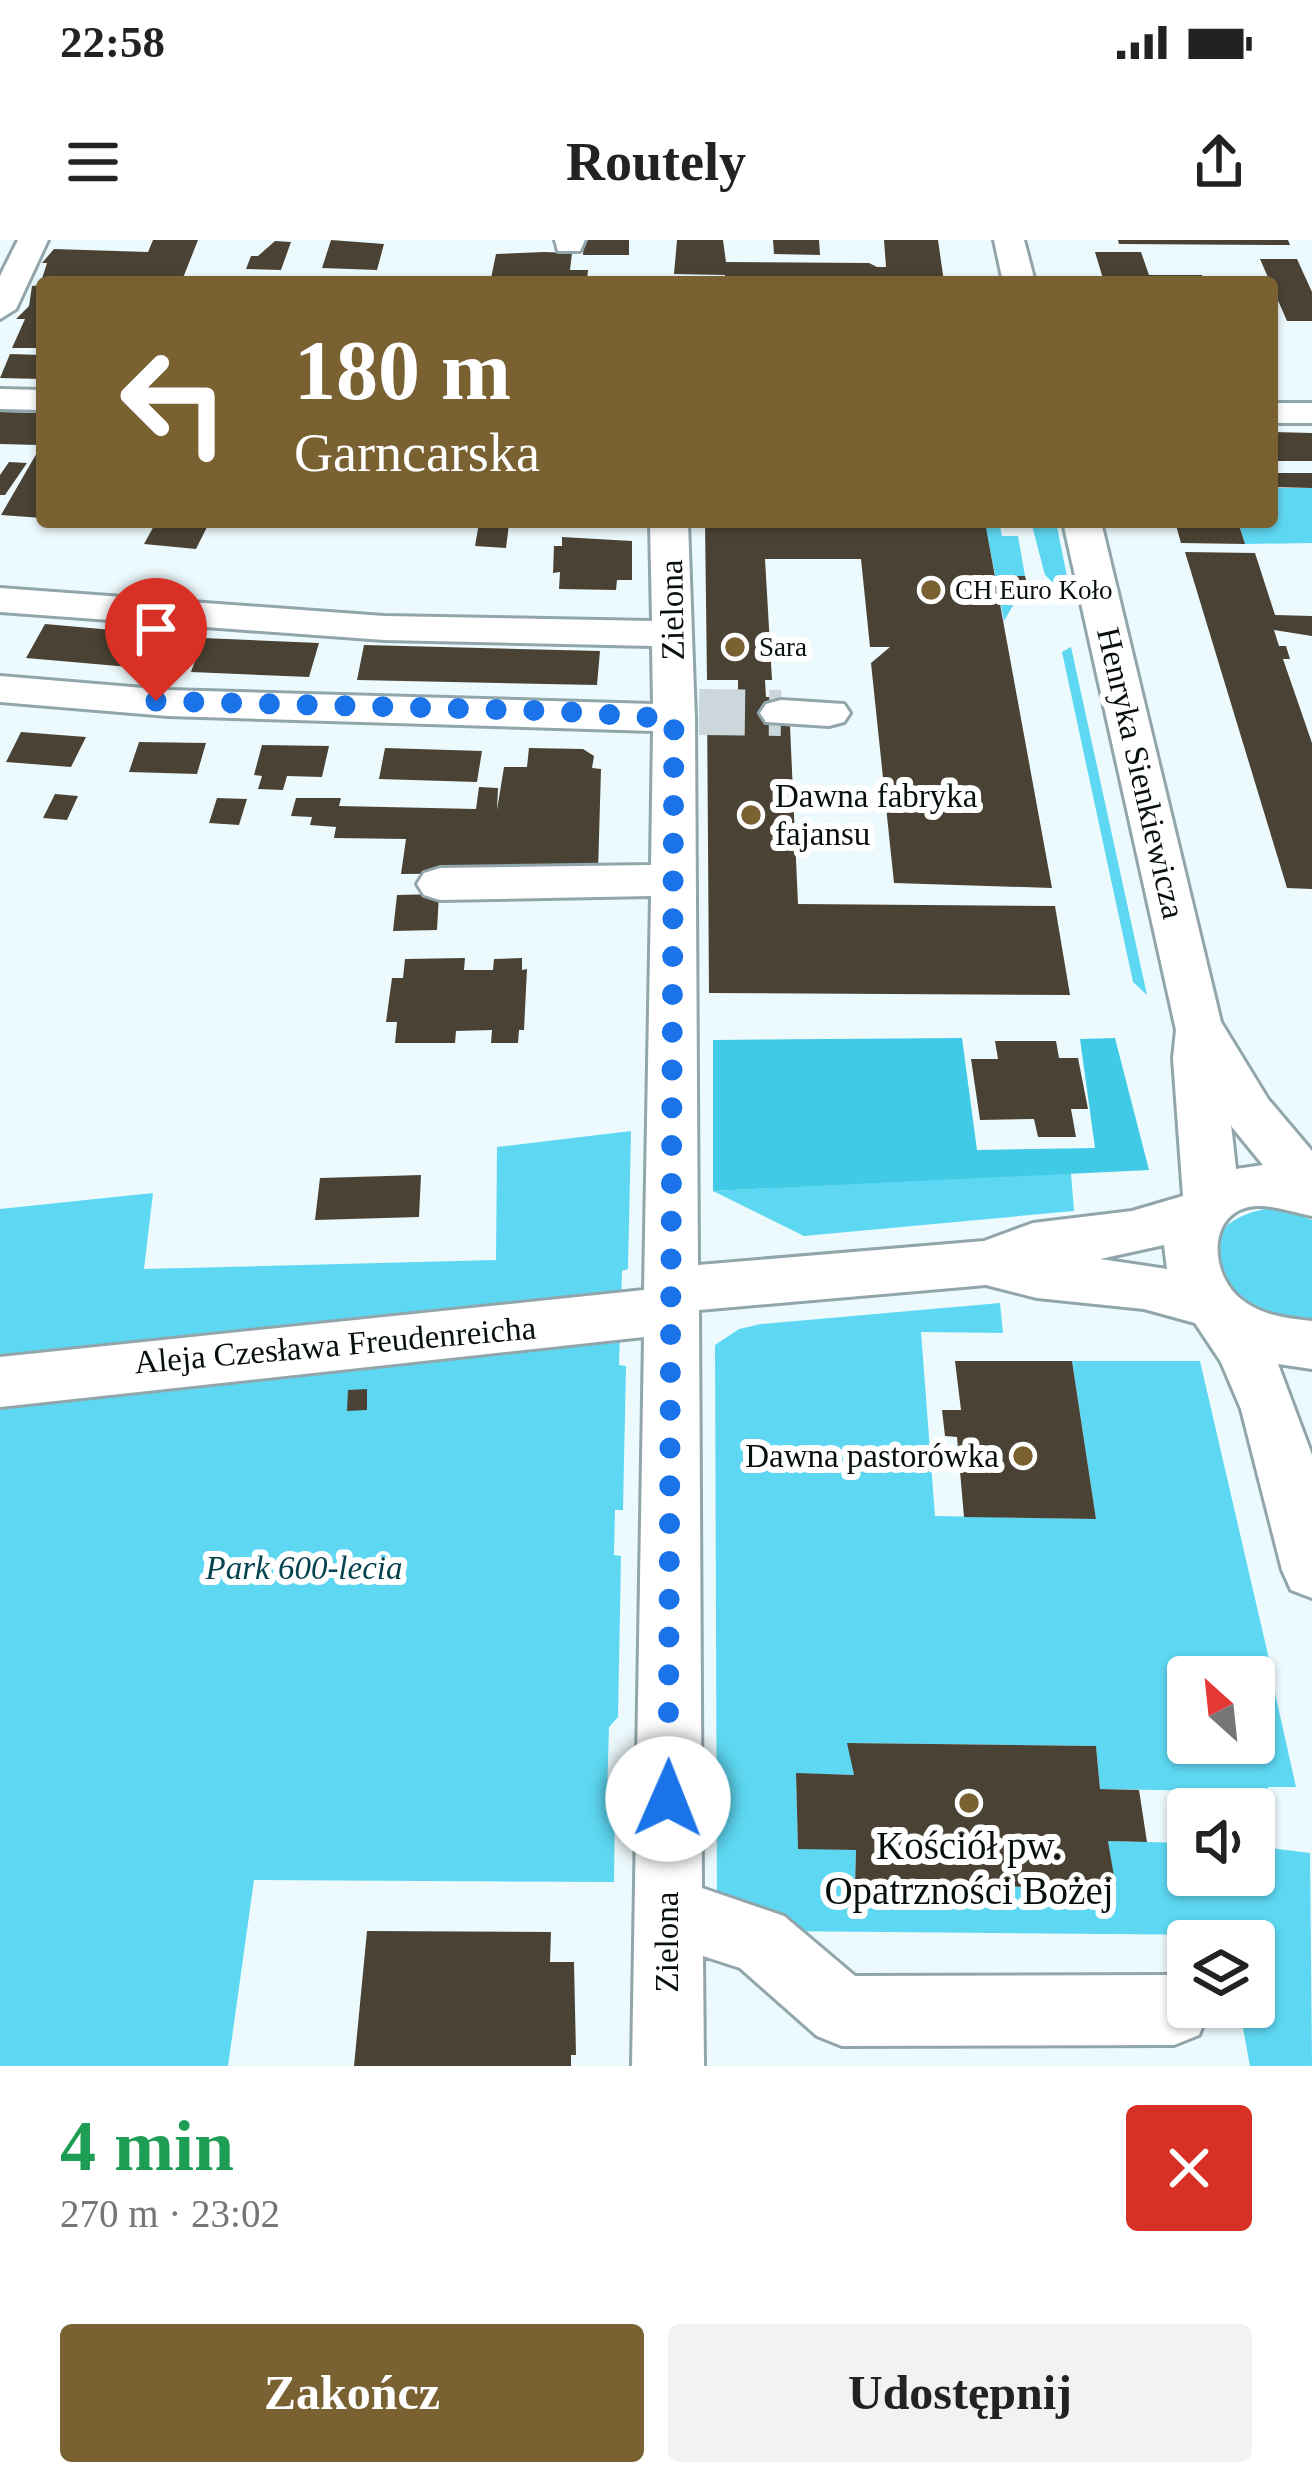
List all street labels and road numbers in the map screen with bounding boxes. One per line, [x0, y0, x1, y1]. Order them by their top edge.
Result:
street label: Zielona [653, 559, 691, 661]
street label: Henryka Sienkiewicza [1090, 624, 1192, 922]
street label: Aleja Czesława Freudenreicha [133, 1309, 538, 1380]
street label: Zielona [649, 1891, 685, 1992]

